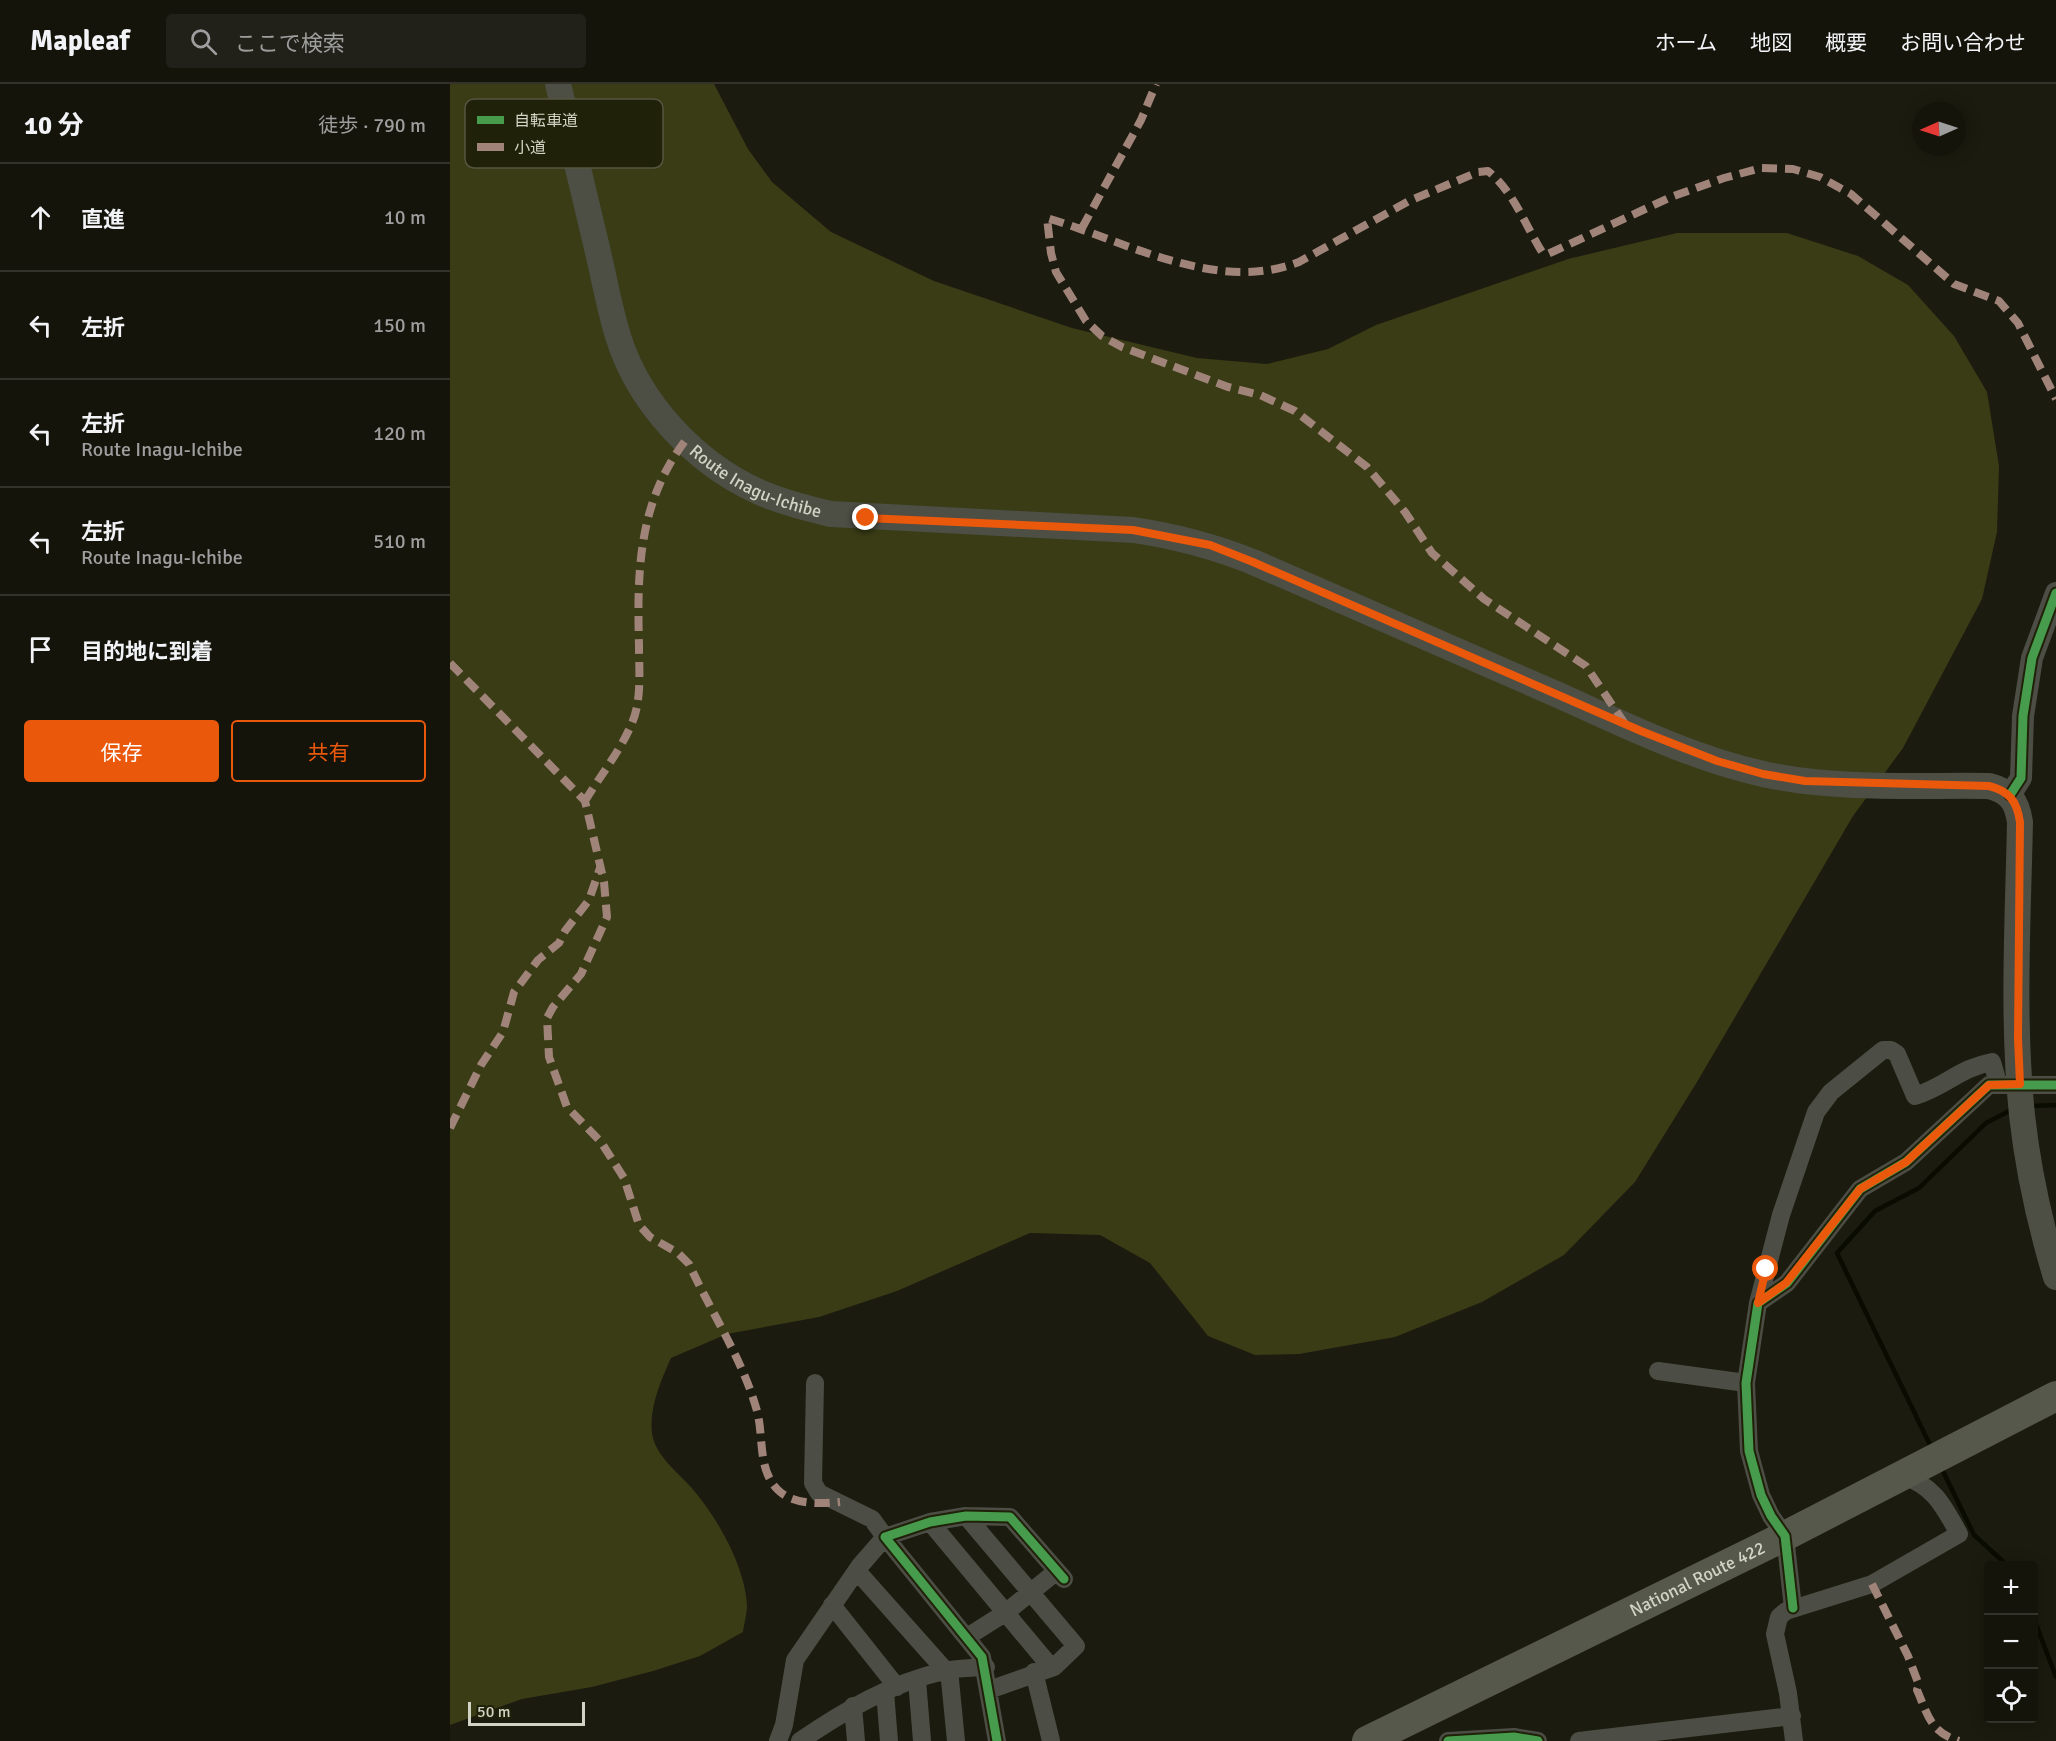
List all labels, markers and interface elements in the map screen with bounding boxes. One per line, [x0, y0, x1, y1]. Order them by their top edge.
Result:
search box [166, 14, 586, 68]
text: Mapleaf [30, 24, 130, 58]
icon: search [187, 25, 220, 58]
text: ここで検索 [235, 30, 345, 57]
text: ホーム [1655, 30, 1717, 56]
text: 地図 [1750, 30, 1792, 56]
text: 概要 [1825, 30, 1867, 56]
text: お問い合わせ [1900, 30, 2026, 56]
legend [465, 99, 663, 168]
north arrow [1912, 102, 1966, 156]
text: 10 分 [24, 110, 84, 142]
text: 自転車道 [514, 111, 578, 131]
text: 徒歩 · 790 m [318, 113, 426, 138]
text: 小道 [514, 138, 546, 158]
icon: ahead [24, 201, 57, 234]
text: 10 m [384, 205, 426, 230]
text: 直進 [81, 206, 125, 233]
icon: left [24, 309, 57, 342]
text: 150 m [373, 313, 426, 338]
text: 左折 [81, 314, 125, 341]
text: 左折 [81, 410, 125, 437]
icon: left [24, 417, 57, 450]
text: 120 m [373, 421, 426, 446]
text: Route Inagu-Ichibe [81, 437, 243, 462]
street label: Route Inagu-Ichibe [685, 440, 824, 522]
route end [852, 504, 878, 530]
text: 左折 [81, 518, 125, 545]
icon: left [24, 525, 57, 558]
text: 510 m [373, 529, 426, 554]
text: Route Inagu-Ichibe [81, 545, 243, 570]
icon: arrive [24, 633, 57, 666]
text: 目的地に到着 [81, 638, 213, 665]
button: 保存 [24, 720, 219, 782]
button: 共有 [231, 720, 426, 782]
route start [1752, 1255, 1778, 1281]
street label: National Route 422 [1626, 1536, 1769, 1621]
map controls [1984, 1561, 2038, 1723]
button: + [1984, 1561, 2038, 1615]
button: − [1984, 1615, 2038, 1669]
button: locate [1984, 1669, 2038, 1723]
scale bar [468, 1699, 585, 1726]
text: 50 m [477, 1702, 511, 1722]

